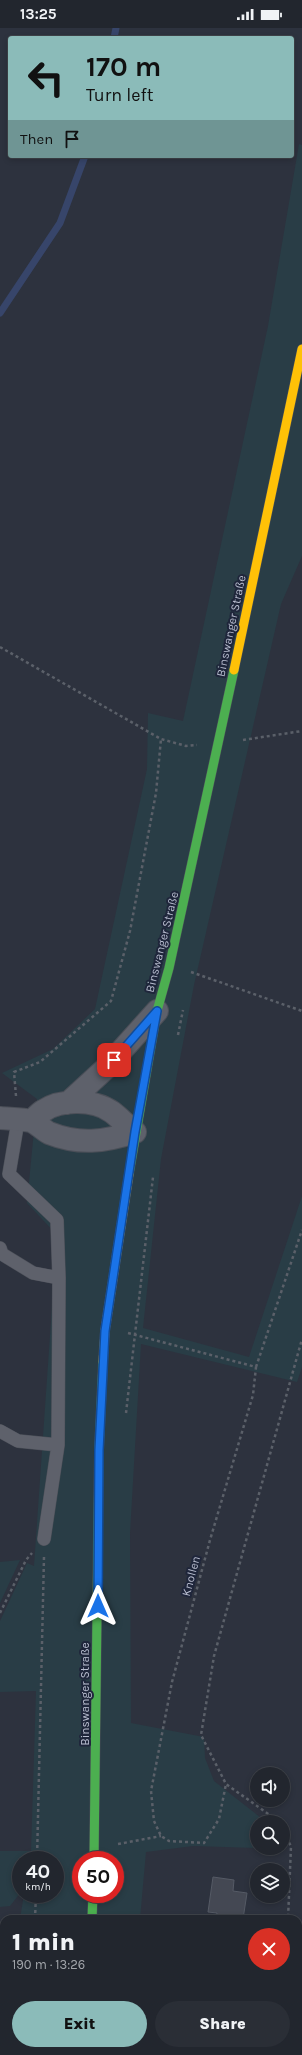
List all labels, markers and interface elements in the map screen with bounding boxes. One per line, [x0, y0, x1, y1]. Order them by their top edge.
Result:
text: 13:25 [20, 5, 57, 23]
text: 170 m [86, 50, 161, 83]
icon: left [20, 52, 72, 104]
text: Turn left [86, 84, 154, 106]
icon: arrive [61, 128, 83, 150]
text: Then [20, 130, 53, 148]
street label: Binswanger Straße [213, 574, 249, 678]
street label: Binswanger Straße [143, 890, 181, 994]
pin [97, 1043, 131, 1077]
icon: arrive [103, 1049, 125, 1071]
street label: Knollen [179, 1554, 203, 1598]
position arrow [77, 1585, 119, 1627]
street label: Binswanger Straße [78, 1642, 92, 1746]
map controls [250, 1767, 290, 1903]
button: sound [250, 1767, 290, 1807]
button: search [250, 1815, 290, 1855]
speed limit sign: 50 [72, 1851, 124, 1903]
text: 40 [26, 1860, 50, 1883]
button: layers [250, 1863, 290, 1903]
text: km/h [25, 1881, 51, 1893]
text: 1 min [12, 1928, 75, 1956]
button: close [248, 1928, 290, 1970]
text: 190 m · 13:26 [12, 1957, 85, 1972]
button: Exit [12, 2001, 147, 2047]
button: Share [155, 2001, 290, 2047]

